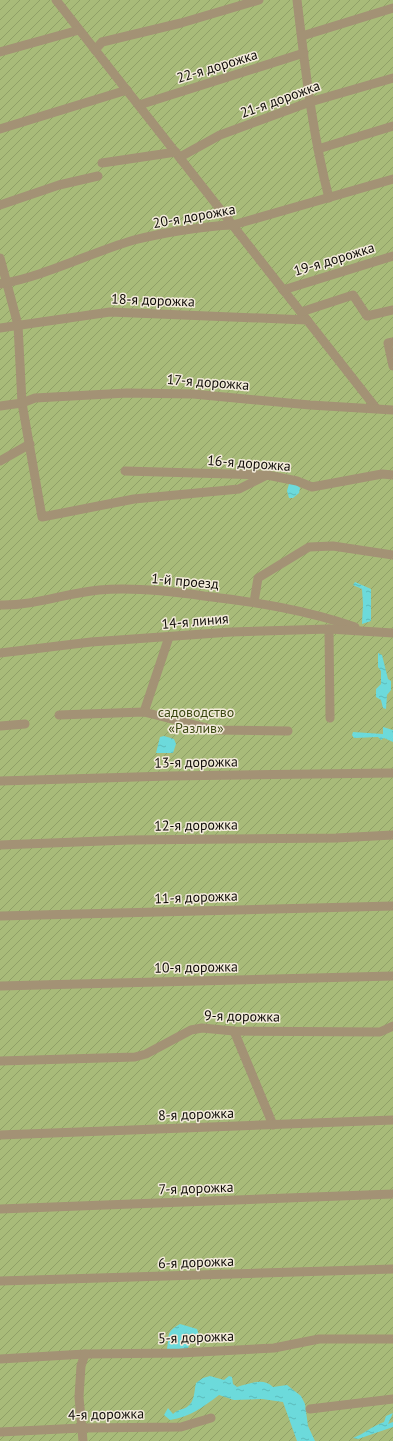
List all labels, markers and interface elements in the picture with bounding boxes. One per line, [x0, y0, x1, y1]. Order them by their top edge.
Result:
street label: 22-я дорожка [174, 45, 260, 87]
street label: 21-я дорожка [238, 76, 322, 122]
street label: 20-я дорожка [151, 200, 237, 232]
street label: 19-я дорожка [291, 238, 377, 280]
street label: 18-я дорожка [111, 290, 195, 310]
street label: 17-я дорожка [166, 370, 250, 394]
street label: 16-я дорожка [207, 451, 291, 475]
street label: 1-й проезд [151, 569, 220, 593]
street label: 14-я линия [161, 609, 229, 633]
park label: садоводство «Разлив» [158, 703, 234, 737]
street label: 13-я дорожка [154, 752, 238, 772]
street label: 12-я дорожка [154, 815, 238, 835]
street label: 11-я дорожка [154, 887, 238, 907]
street label: 10-я дорожка [154, 957, 238, 977]
street label: 9-я дорожка [204, 1006, 280, 1026]
street label: 8-я дорожка [158, 1104, 234, 1124]
street label: 7-я дорожка [158, 1178, 234, 1198]
street label: 6-я дорожка [158, 1252, 234, 1272]
street label: 5-я дорожка [158, 1327, 234, 1347]
street label: 4-я дорожка [68, 1404, 144, 1424]

